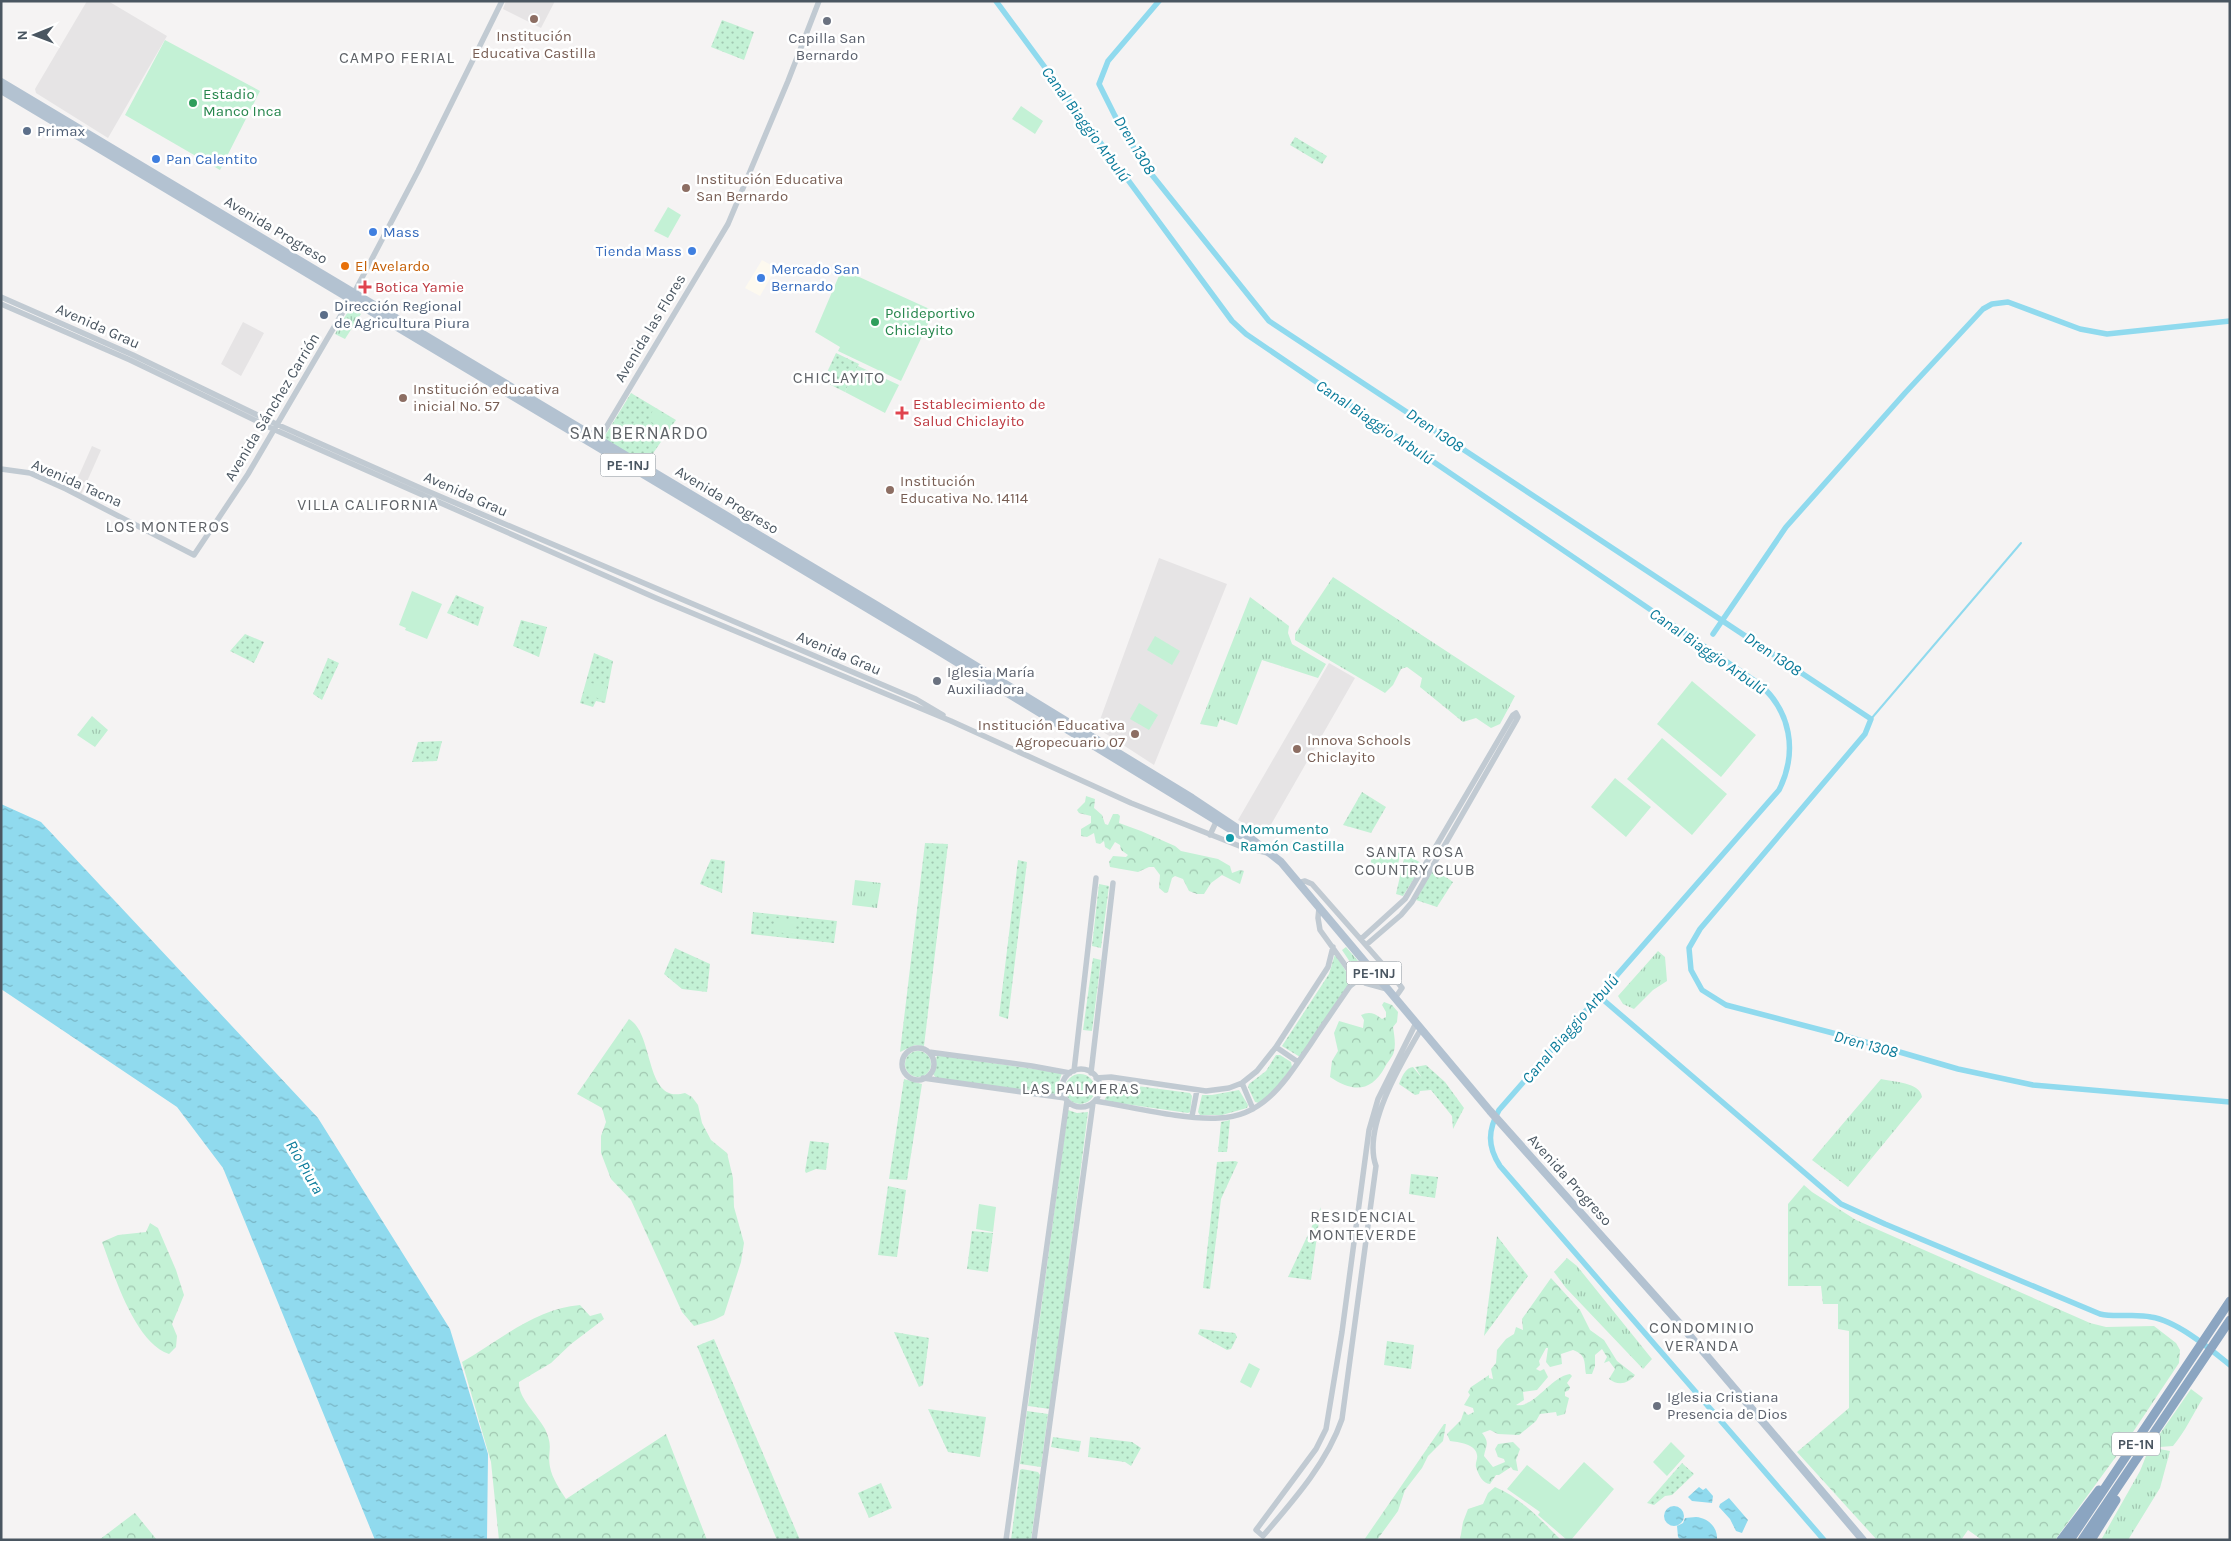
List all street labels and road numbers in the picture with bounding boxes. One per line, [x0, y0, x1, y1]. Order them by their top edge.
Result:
street label: Avenida Progreso [221, 192, 331, 268]
street label: Avenida las Flores [611, 271, 689, 385]
street label: Avenida Grau [53, 299, 143, 353]
street label: Avenida Sánchez Carrión [221, 330, 323, 484]
road number: PE-1NJ [600, 454, 656, 476]
street label: Avenida Tacna [29, 455, 125, 511]
street label: Avenida Progreso [672, 462, 782, 538]
street label: Avenida Grau [421, 467, 511, 521]
street label: Avenida Grau [794, 627, 884, 679]
road number: PE-1NJ [1346, 961, 1402, 984]
street label: Avenida Progreso [1524, 1130, 1616, 1230]
road number: PE-1N [2112, 1432, 2160, 1456]

